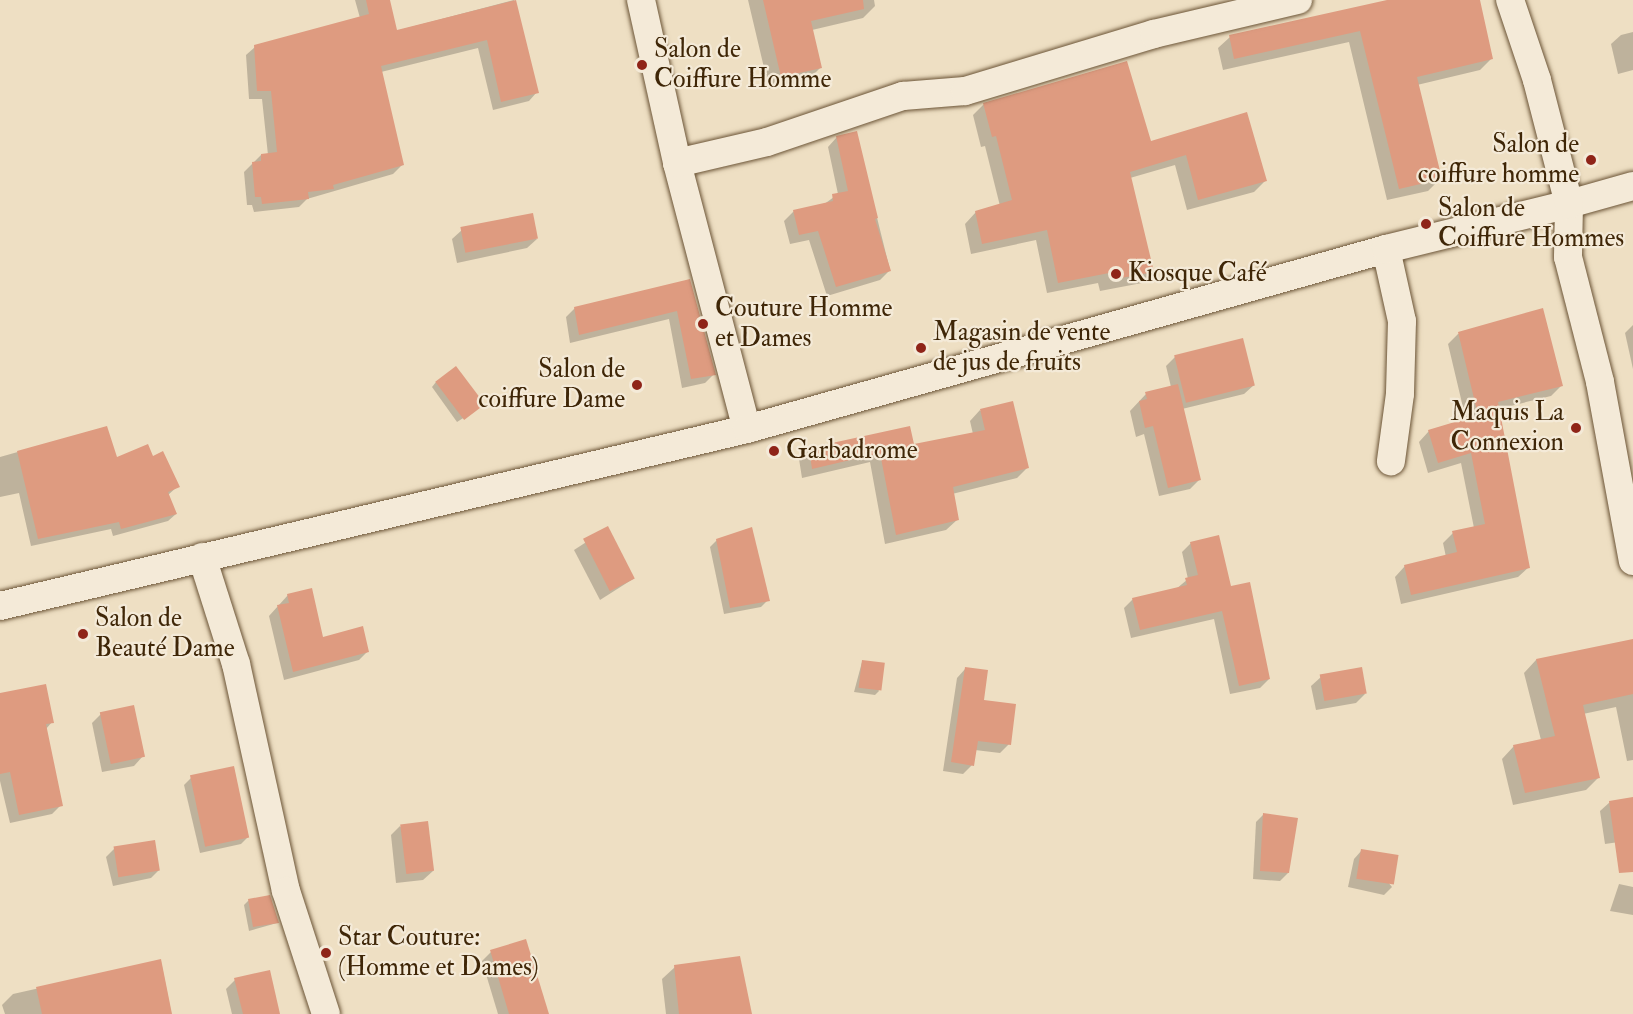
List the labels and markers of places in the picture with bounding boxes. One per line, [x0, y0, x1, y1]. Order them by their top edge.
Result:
place label: Salon de Coiffure Homme [654, 34, 831, 96]
marker: Salon de Coiffure Homme [635, 58, 649, 72]
place label: Salon de coiffure homme [1418, 129, 1579, 190]
marker: Salon de coiffure homme [1584, 153, 1598, 167]
place label: Salon de Coiffure Hommes [1438, 193, 1624, 255]
marker: Salon de Coiffure Hommes [1419, 217, 1433, 231]
place label: Kiosque Café [1128, 258, 1267, 290]
marker: Kiosque Café [1109, 267, 1123, 281]
place label: Couture Homme et Dames [715, 293, 892, 354]
marker: Couture Homme et Dames [696, 317, 710, 331]
place label: Magasin de vente de jus de fruits [933, 317, 1110, 378]
marker: Magasin de vente de jus de fruits [914, 341, 928, 355]
place label: Salon de coiffure Dame [478, 354, 625, 416]
marker: Salon de coiffure Dame [630, 378, 644, 392]
place label: Maquis La Connexion [1450, 397, 1564, 458]
marker: Maquis La Connexion [1569, 421, 1583, 435]
place label: Garbadrome [786, 435, 918, 467]
marker: Garbadrome [767, 444, 781, 458]
place label: Salon de Beauté Dame [95, 603, 235, 664]
marker: Salon de Beauté Dame [76, 627, 90, 641]
place label: Star Couture: (Homme et Dames) [338, 922, 539, 984]
marker: Star Couture: (Homme et Dames) [319, 946, 333, 960]

